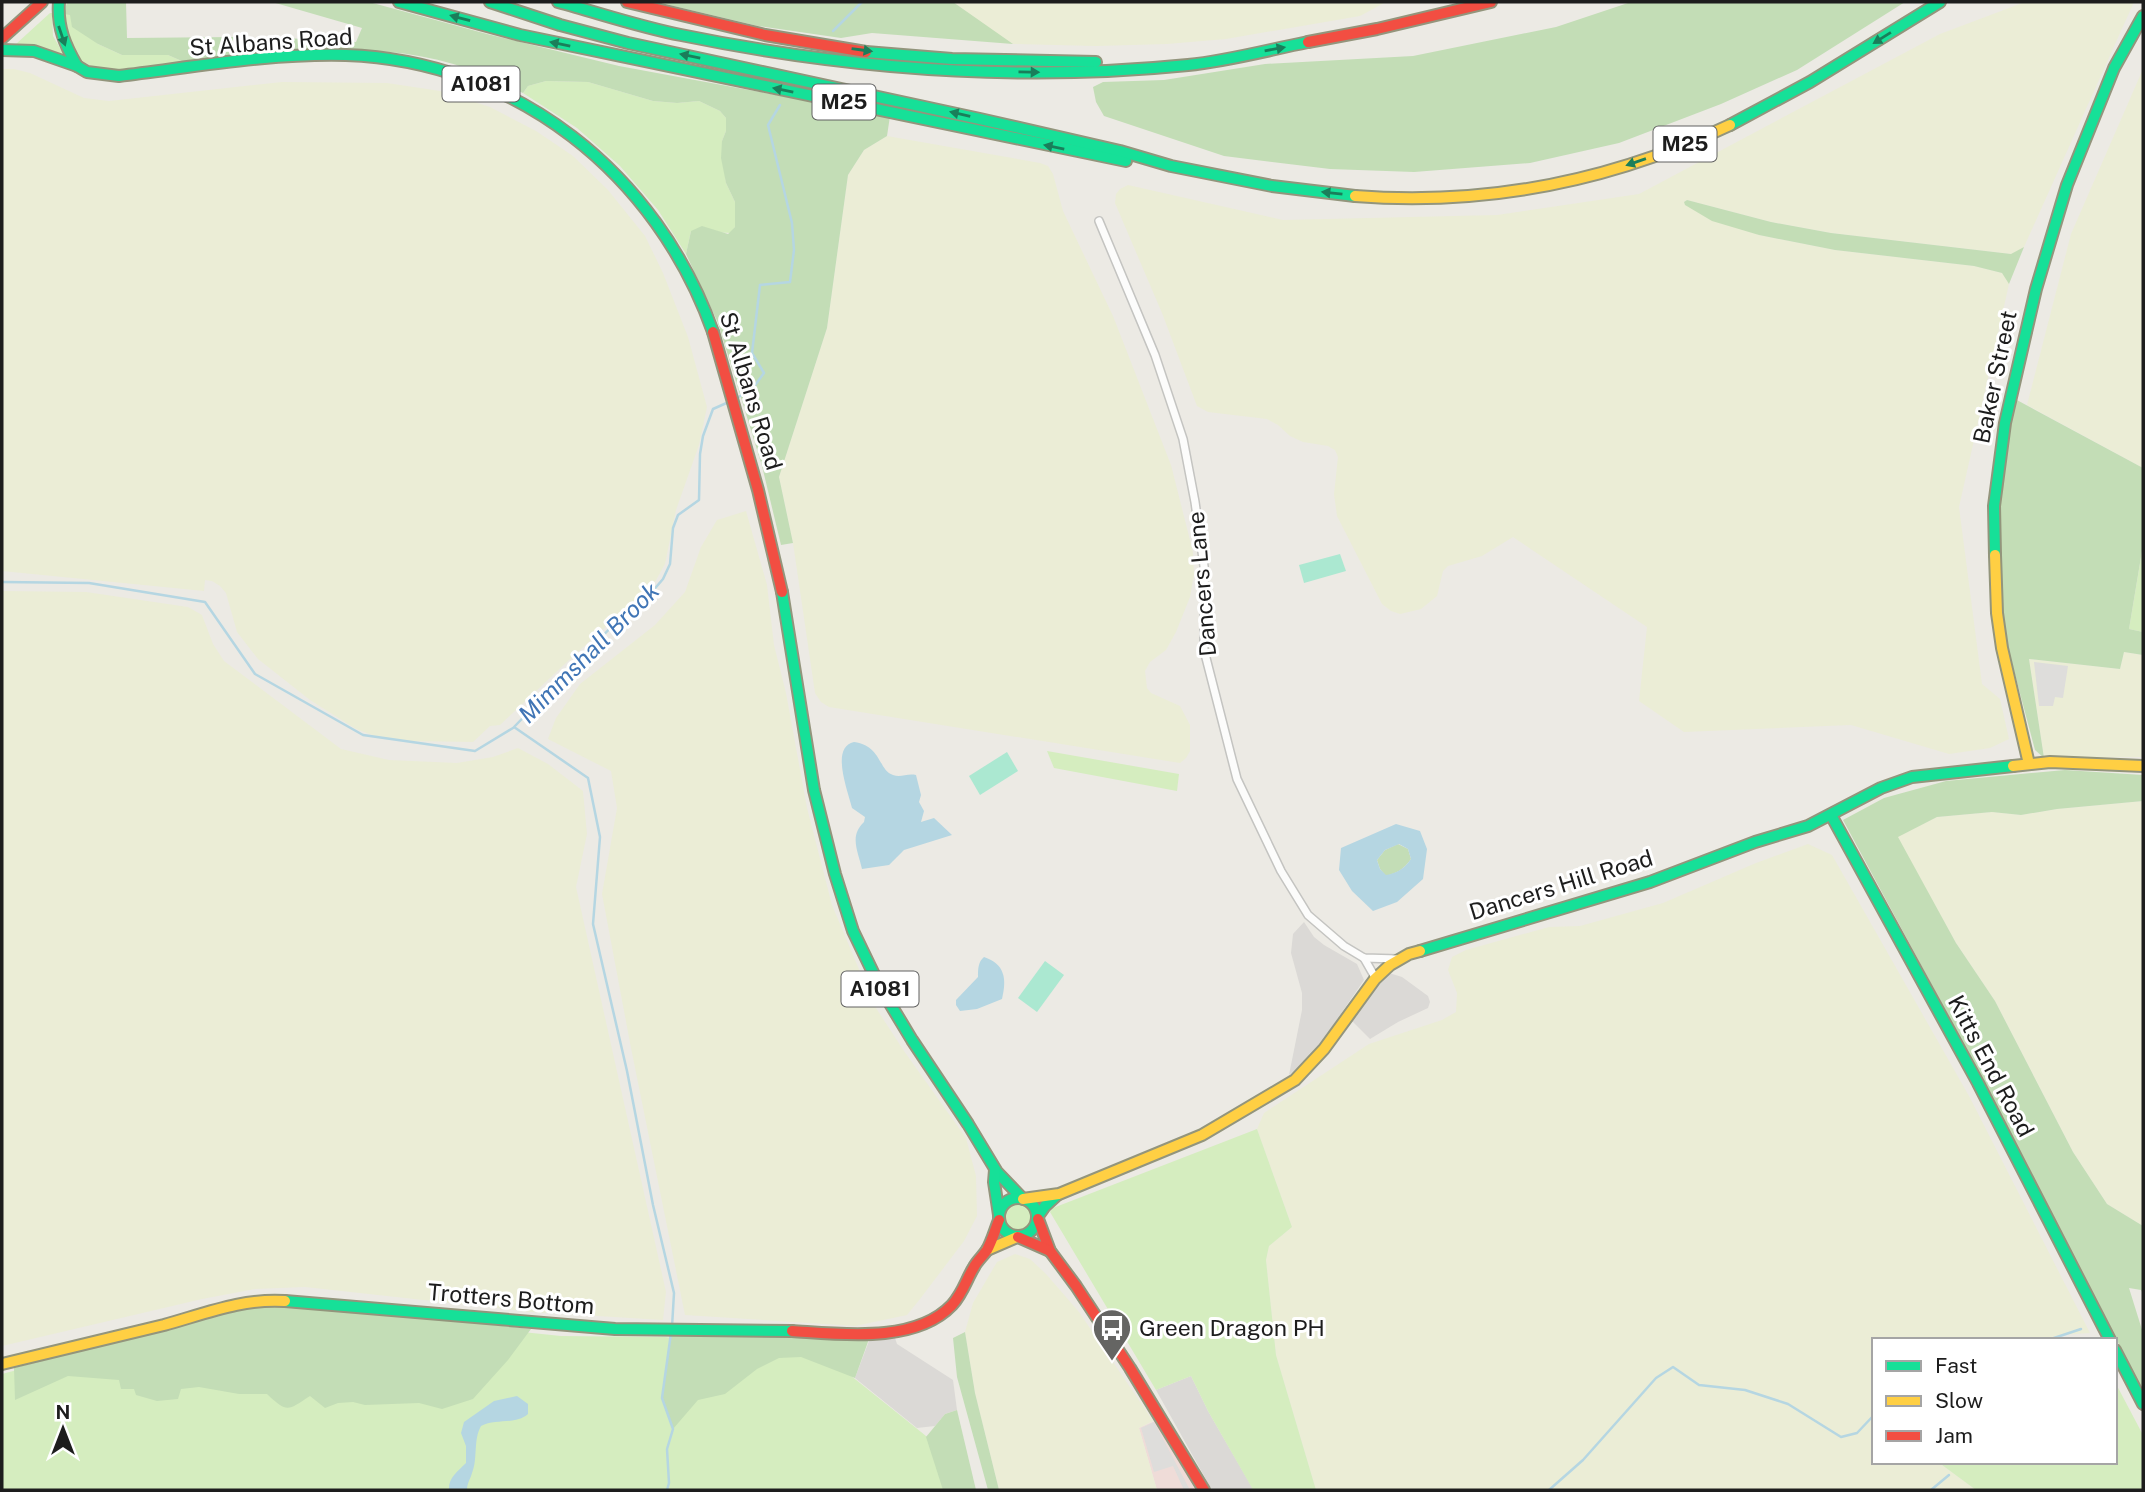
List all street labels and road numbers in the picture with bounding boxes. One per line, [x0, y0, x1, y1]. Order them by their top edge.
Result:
street label: St Albans Road [188, 22, 354, 61]
road number: A1081 [442, 66, 520, 102]
road number: M25 [812, 84, 876, 119]
road number: M25 [1654, 127, 1716, 162]
street label: Baker Street [1967, 308, 2022, 446]
street label: St Albans Road [715, 309, 788, 473]
street label: Dancers Lane [1182, 510, 1221, 658]
street label: Dancers Hill Road [1466, 844, 1656, 925]
road number: A1081 [842, 972, 918, 1006]
street label: Kitts End Road [1943, 990, 2040, 1141]
street label: Trotters Bottom [427, 1278, 595, 1319]

